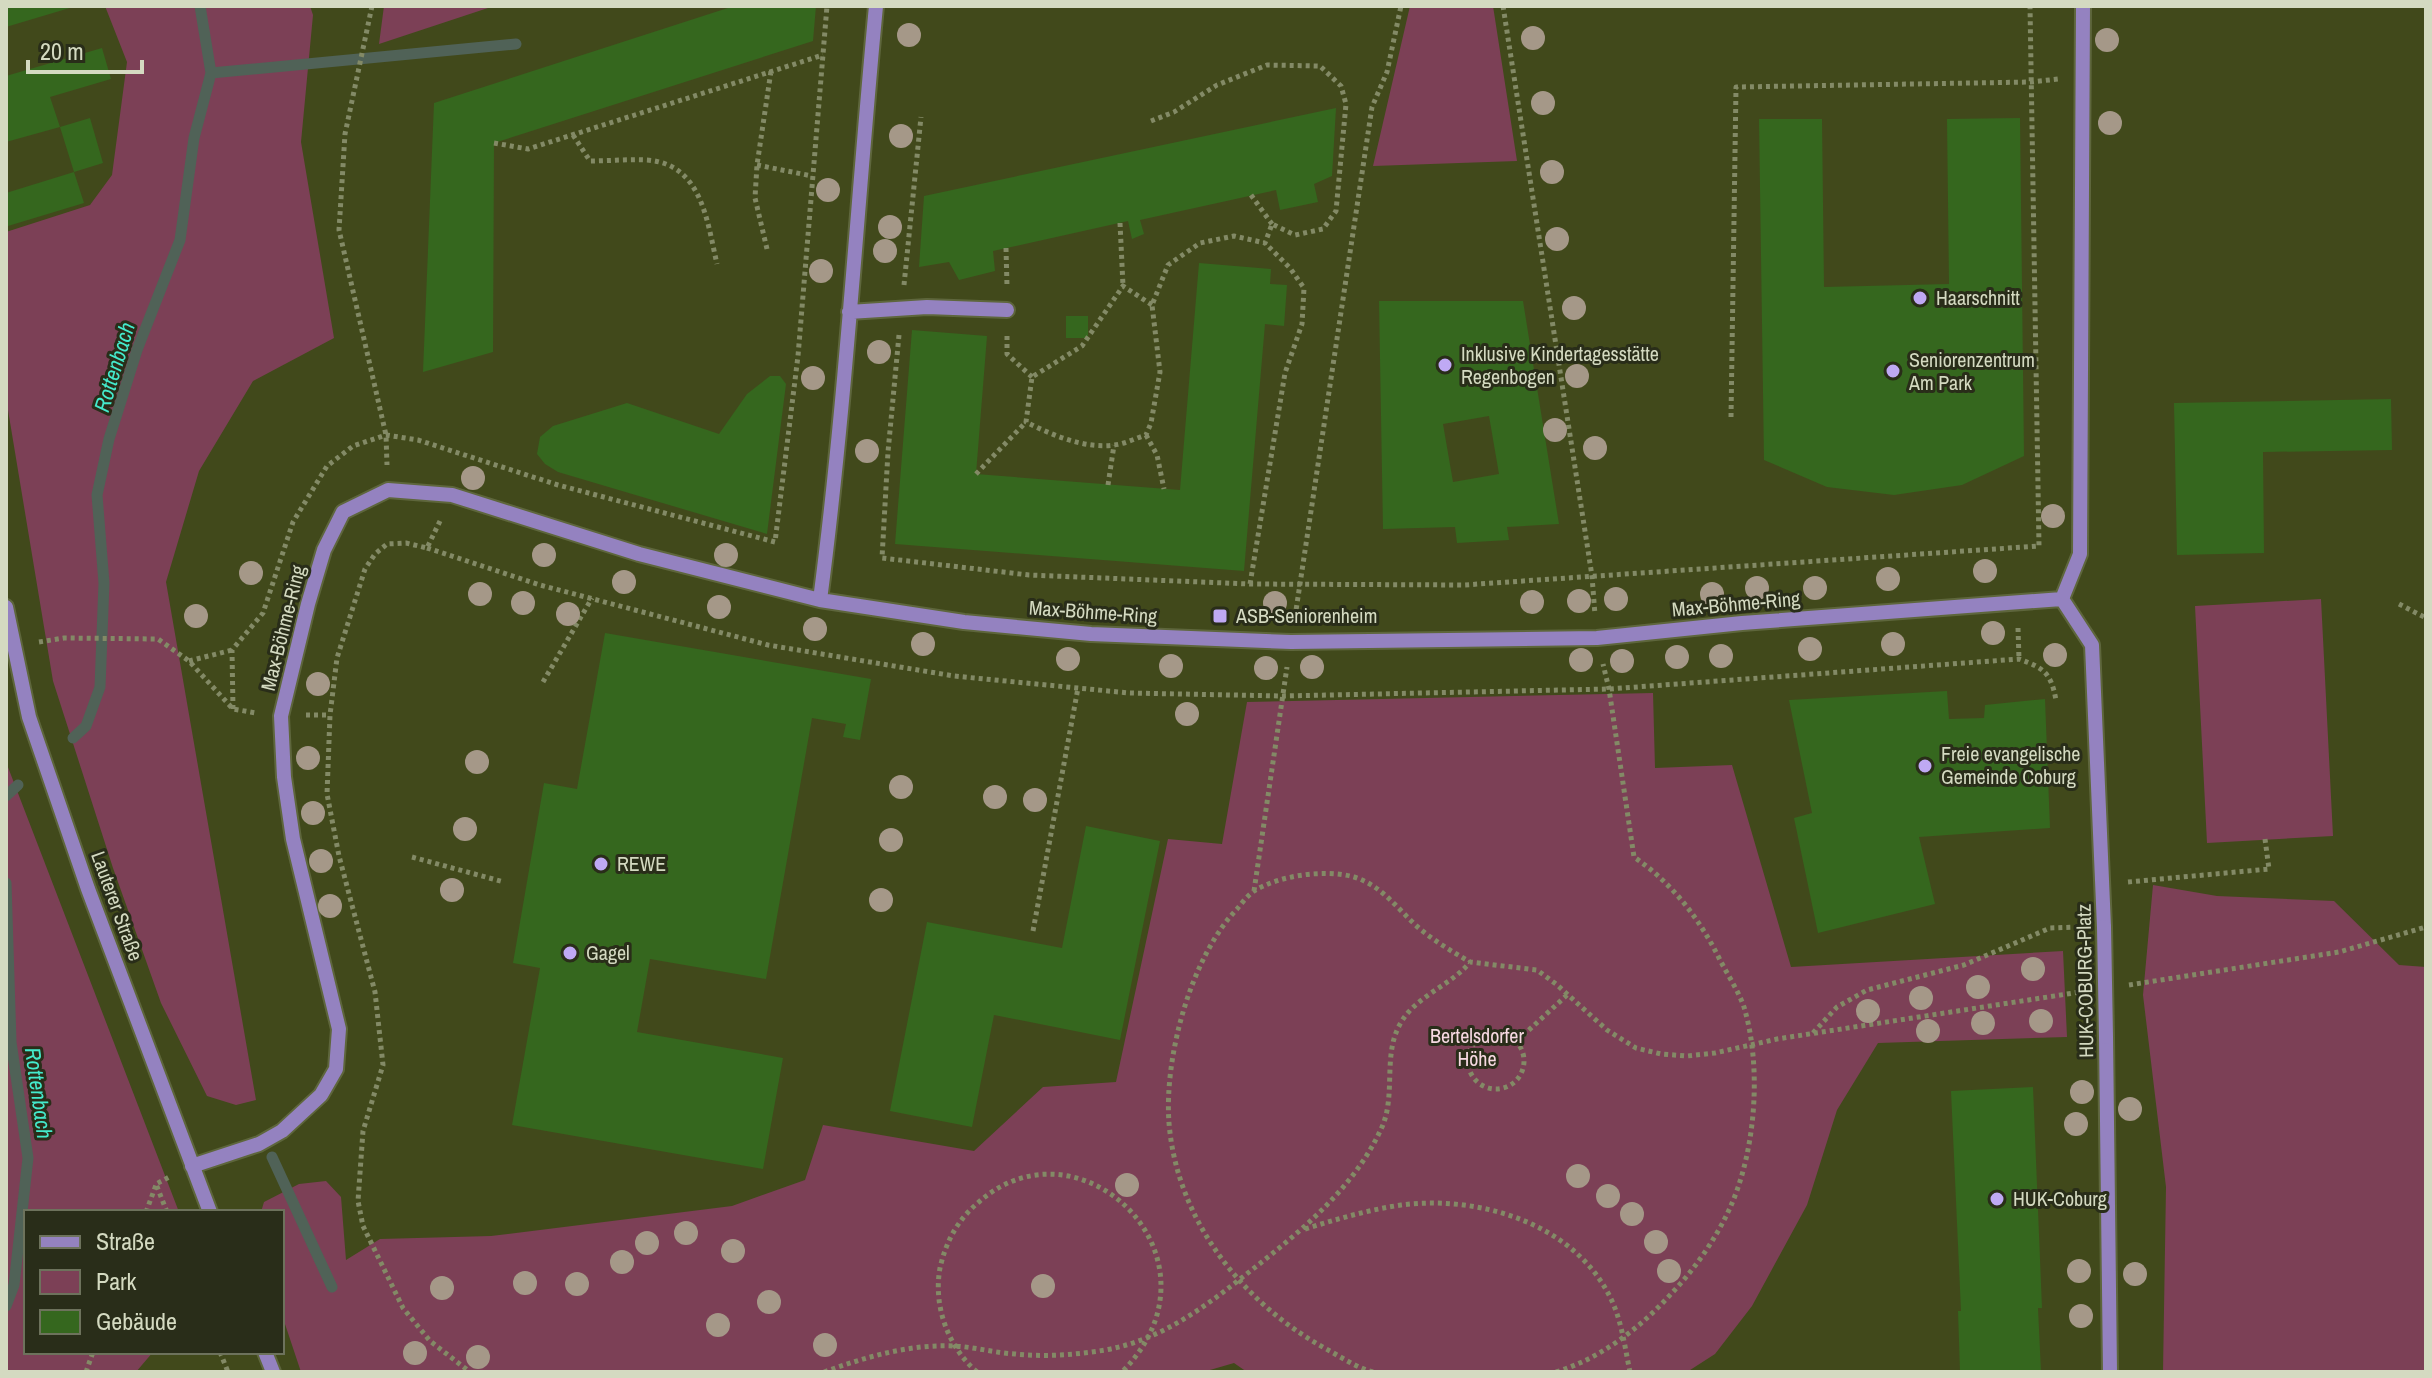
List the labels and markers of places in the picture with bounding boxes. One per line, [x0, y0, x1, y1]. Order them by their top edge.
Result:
place label: Haarschnitt [1936, 284, 2020, 311]
marker: Haarschnitt [1911, 289, 1929, 307]
place label: Inklusive Kindertagesstätte Regenbogen [1461, 340, 1659, 390]
place label: Seniorenzentrum Am Park [1908, 346, 2035, 396]
marker: Inklusive Kindertagesstätte Regenbogen [1436, 356, 1454, 374]
marker: Seniorenzentrum Am Park [1884, 362, 1902, 380]
place label: ASB-Seniorenheim [1235, 602, 1377, 629]
marker: ASB-Seniorenheim [1211, 607, 1229, 625]
place label: Freie evangelische Gemeinde Coburg [1941, 740, 2080, 790]
marker: Freie evangelische Gemeinde Coburg [1916, 757, 1934, 775]
place label: REWE [617, 850, 666, 877]
marker: REWE [592, 855, 610, 873]
place label: Gagel [586, 939, 630, 966]
marker: Gagel [561, 944, 579, 962]
place label: HUK-Coburg [2013, 1185, 2107, 1212]
marker: HUK-Coburg [1988, 1190, 2006, 1208]

